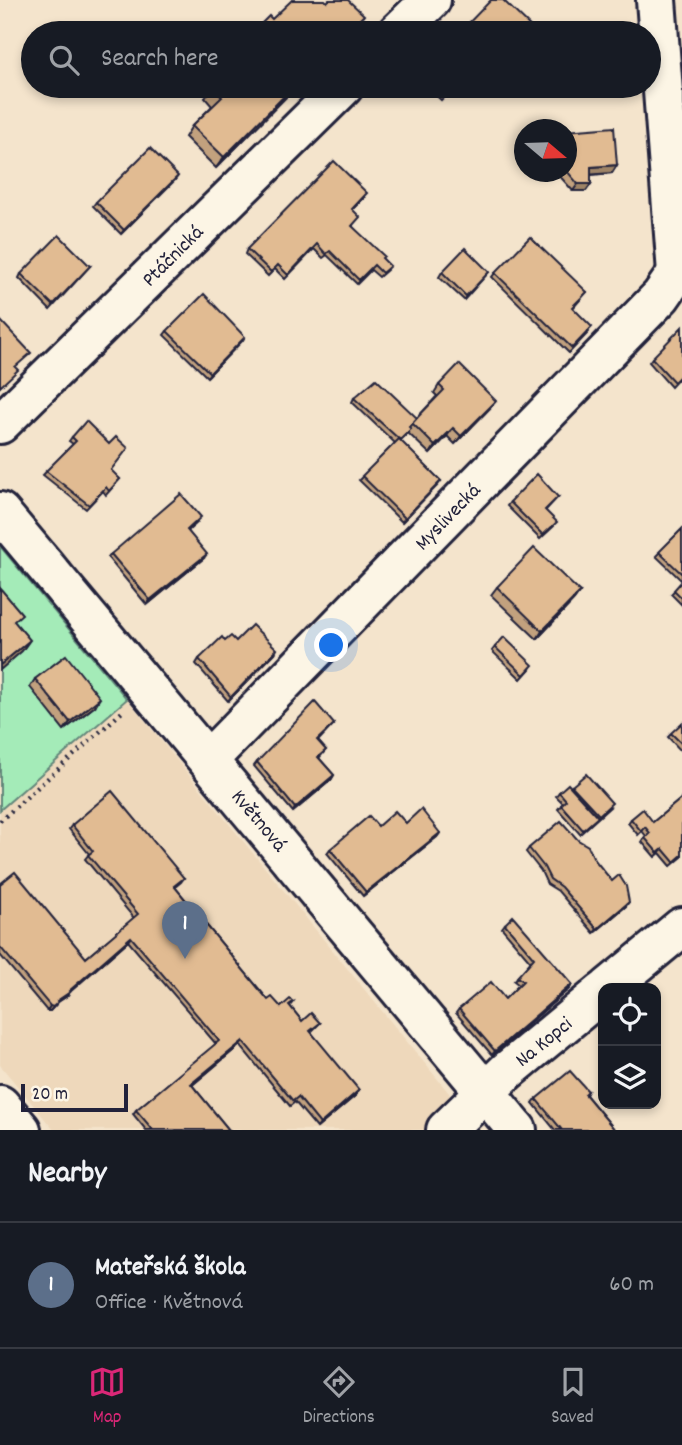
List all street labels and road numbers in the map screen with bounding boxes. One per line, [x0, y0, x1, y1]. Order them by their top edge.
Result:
street label: Ptáčnická [136, 219, 212, 295]
street label: Myslivecká [409, 477, 489, 559]
street label: Květnová [223, 784, 293, 860]
street label: Na Kopci [510, 1011, 580, 1076]

